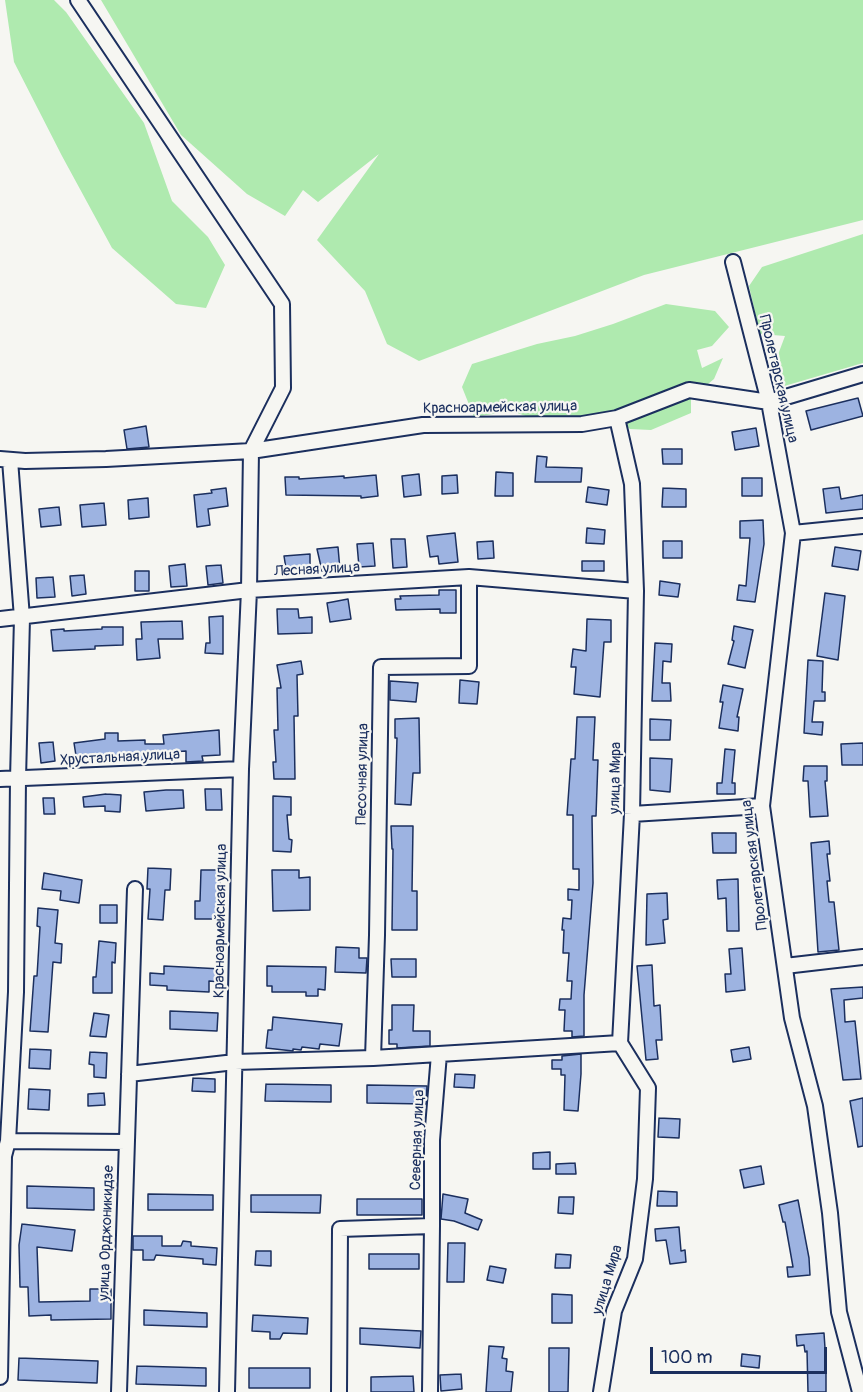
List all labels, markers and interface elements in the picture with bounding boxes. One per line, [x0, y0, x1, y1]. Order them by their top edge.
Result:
street label: Пролетарская улица [754, 313, 802, 445]
street label: Красноармейская улица [423, 398, 577, 418]
street label: Лесная улица [274, 559, 360, 581]
street label: Песочная улица [353, 723, 373, 825]
street label: улица Мира [606, 742, 626, 814]
street label: Хрустальная улица [59, 746, 181, 770]
street label: Пролетарская улица [738, 799, 772, 931]
street label: Красноармейская улица [211, 844, 231, 998]
street label: Северная улица [407, 1089, 429, 1191]
street label: улица Орджоникидзе [96, 1165, 118, 1301]
street label: улица Мира [589, 1243, 627, 1317]
scale bar [653, 1335, 830, 1373]
text: 100 m [661, 1346, 713, 1369]

